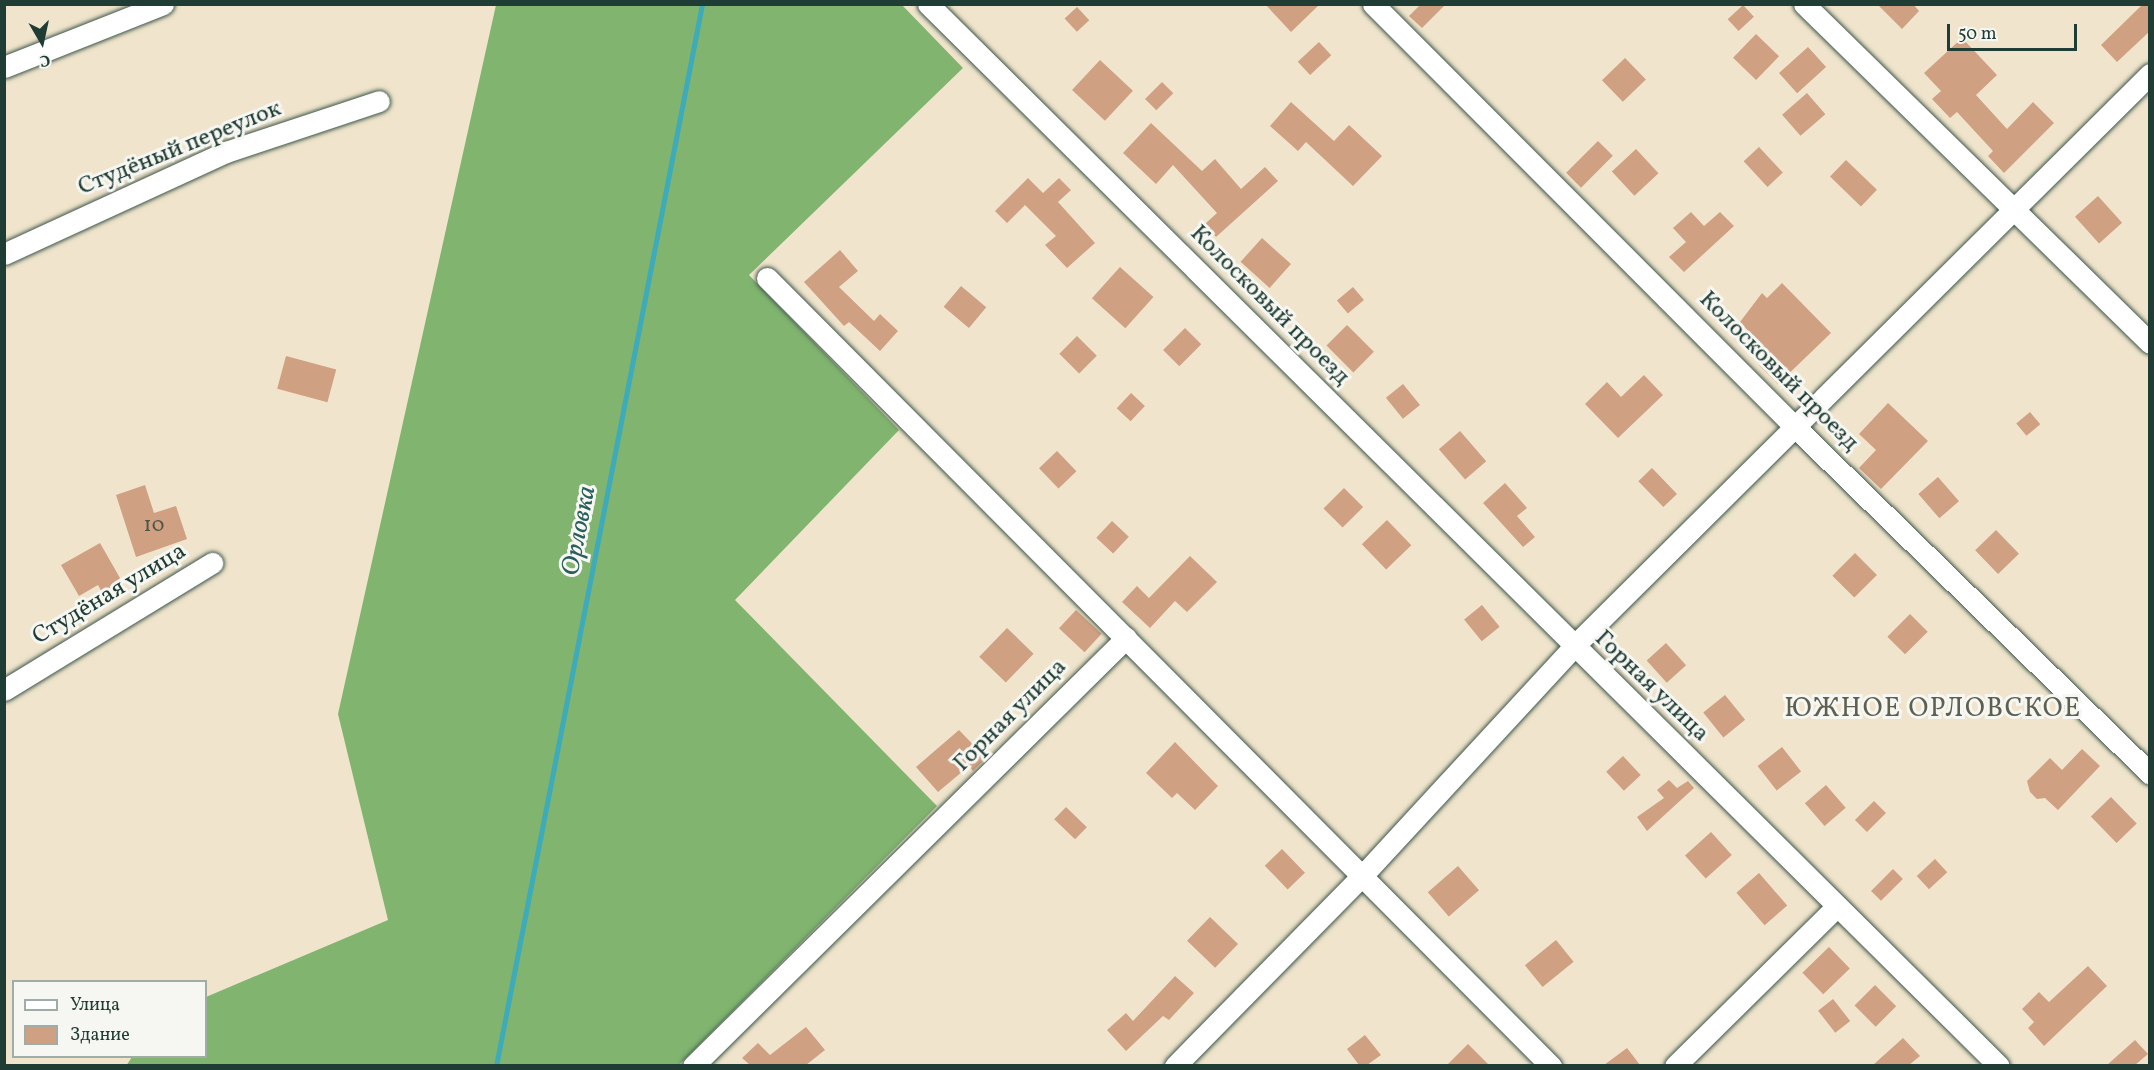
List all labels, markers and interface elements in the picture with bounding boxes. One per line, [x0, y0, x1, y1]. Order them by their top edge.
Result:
north arrow [12, 12, 72, 72]
scale bar [1950, 12, 2080, 50]
text: 50 m [1958, 22, 1997, 47]
text: С [38, 48, 52, 71]
street label: Студёный переулок [74, 95, 286, 203]
street label: Колосковый проезд [1183, 220, 1355, 392]
street label: Колосковый проезд [1692, 286, 1864, 458]
water label: Орловка [556, 484, 604, 578]
house number: 10 [144, 513, 164, 539]
street label: Студёная улица [28, 538, 192, 652]
street label: Горная улица [1587, 625, 1715, 749]
street label: Горная улица [948, 653, 1074, 779]
district label: ЮЖНОЕ ОРЛОВСКОЕ [1784, 694, 2082, 726]
legend [12, 980, 207, 1058]
text: Улица [70, 993, 120, 1018]
text: Здание [70, 1023, 130, 1048]

